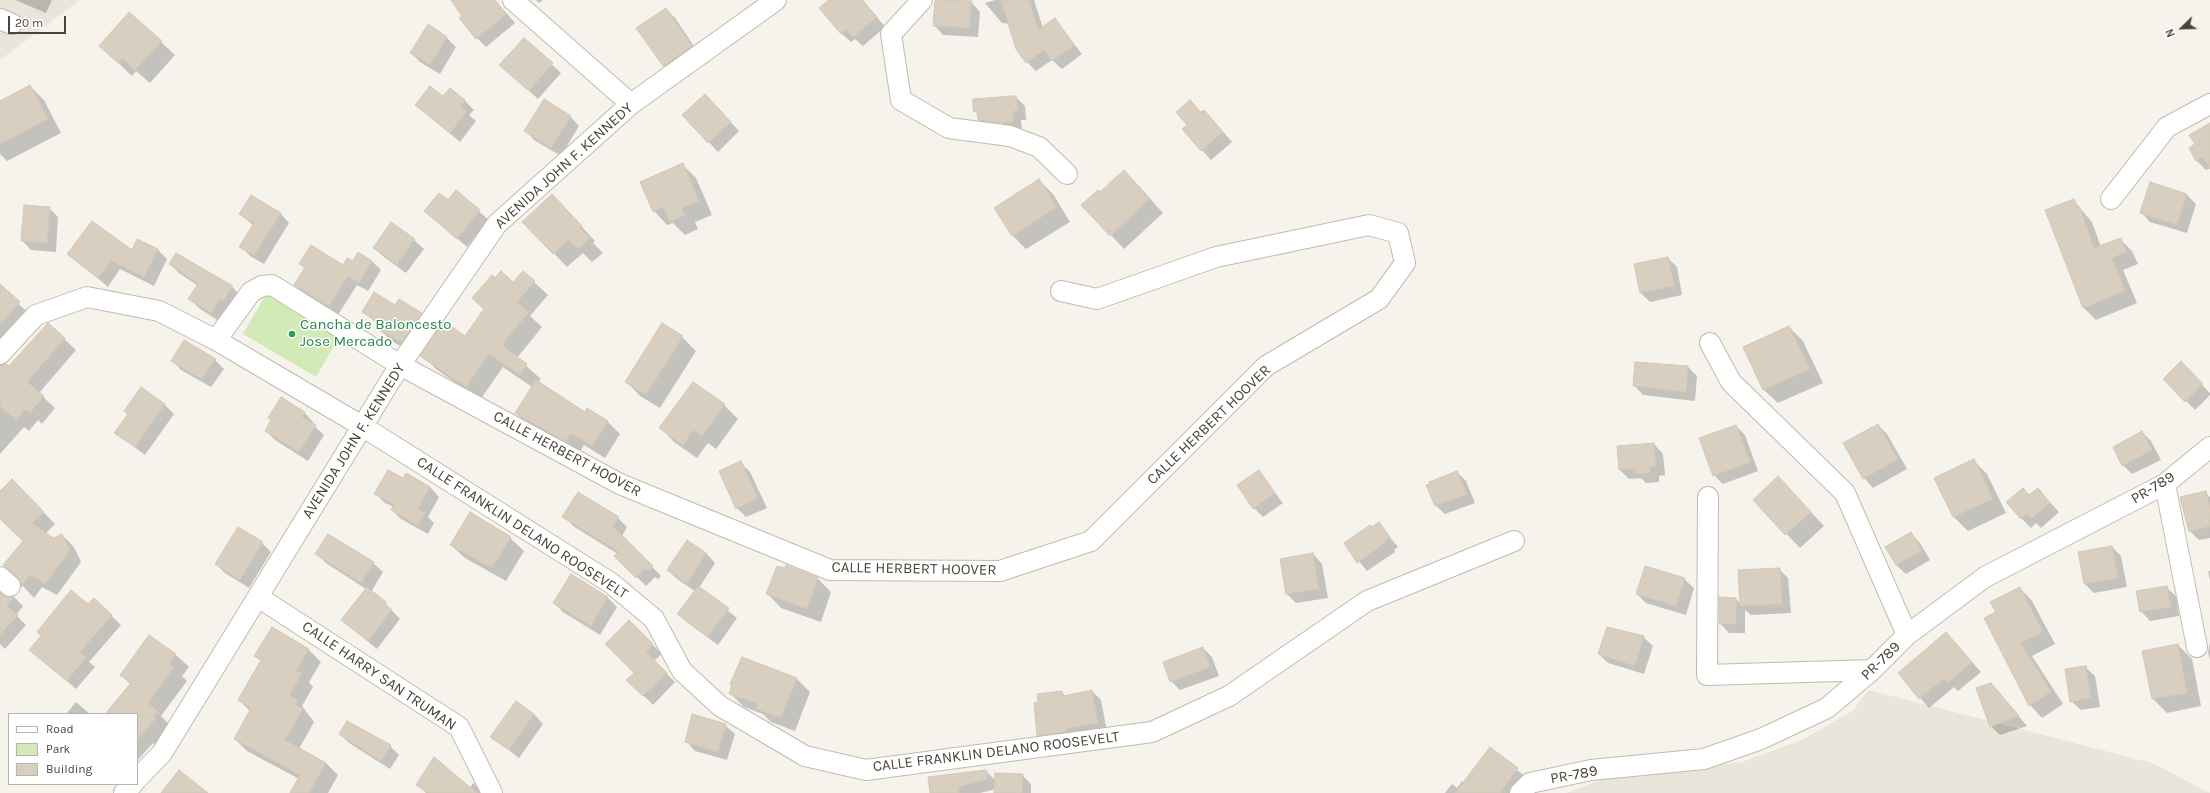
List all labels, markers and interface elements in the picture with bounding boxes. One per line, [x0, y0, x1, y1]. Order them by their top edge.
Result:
scale bar [10, 8, 68, 34]
north arrow [2162, 8, 2202, 48]
text: 20 m [15, 16, 43, 30]
text: N [2163, 27, 2178, 39]
street label: AVENIDA JOHN F. KENNEDY [491, 99, 637, 233]
place label: Cancha de Baloncesto Jose Mercado [300, 316, 451, 351]
marker: Cancha de Baloncesto Jose Mercado [287, 329, 297, 339]
street label: AVENIDA JOHN F. KENNEDY [299, 360, 409, 522]
street label: CALLE HERBERT HOOVER [1143, 361, 1275, 489]
street label: CALLE HERBERT HOOVER [490, 407, 644, 501]
street label: CALLE FRANKLIN DELANO ROOSEVELT [413, 453, 631, 603]
street label: PR-789 [2128, 468, 2178, 508]
street label: CALLE HERBERT HOOVER [831, 559, 997, 579]
street label: CALLE HARRY SAN TRUMAN [298, 618, 460, 734]
street label: PR-789 [1858, 638, 1904, 684]
legend [8, 713, 138, 785]
text: Road [46, 722, 74, 736]
street label: CALLE FRANKLIN DELANO ROOSEVELT [872, 728, 1120, 776]
text: Park [46, 742, 70, 756]
text: Building [46, 762, 92, 776]
street label: PR-789 [1549, 762, 1599, 788]

